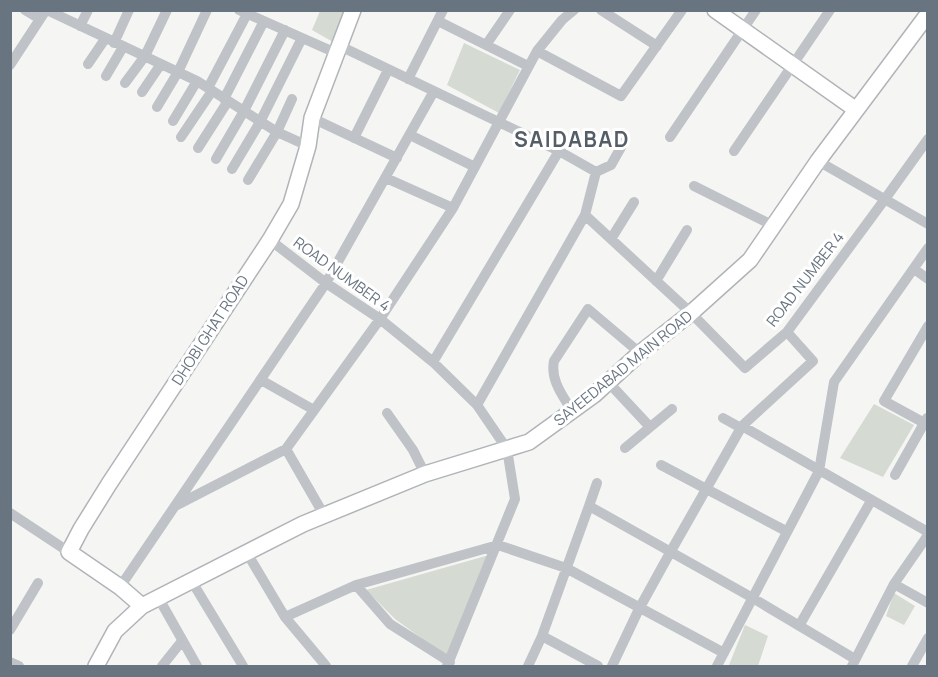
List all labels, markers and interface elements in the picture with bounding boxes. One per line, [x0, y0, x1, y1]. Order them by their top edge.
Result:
district label: SAIDABAD [514, 125, 630, 153]
street label: ROAD NUMBER 4 [761, 227, 849, 331]
street label: ROAD NUMBER 4 [289, 232, 395, 316]
street label: DHOBI GHAT ROAD [166, 271, 254, 389]
street label: SAYEEDABAD MAIN ROAD [549, 305, 697, 431]

